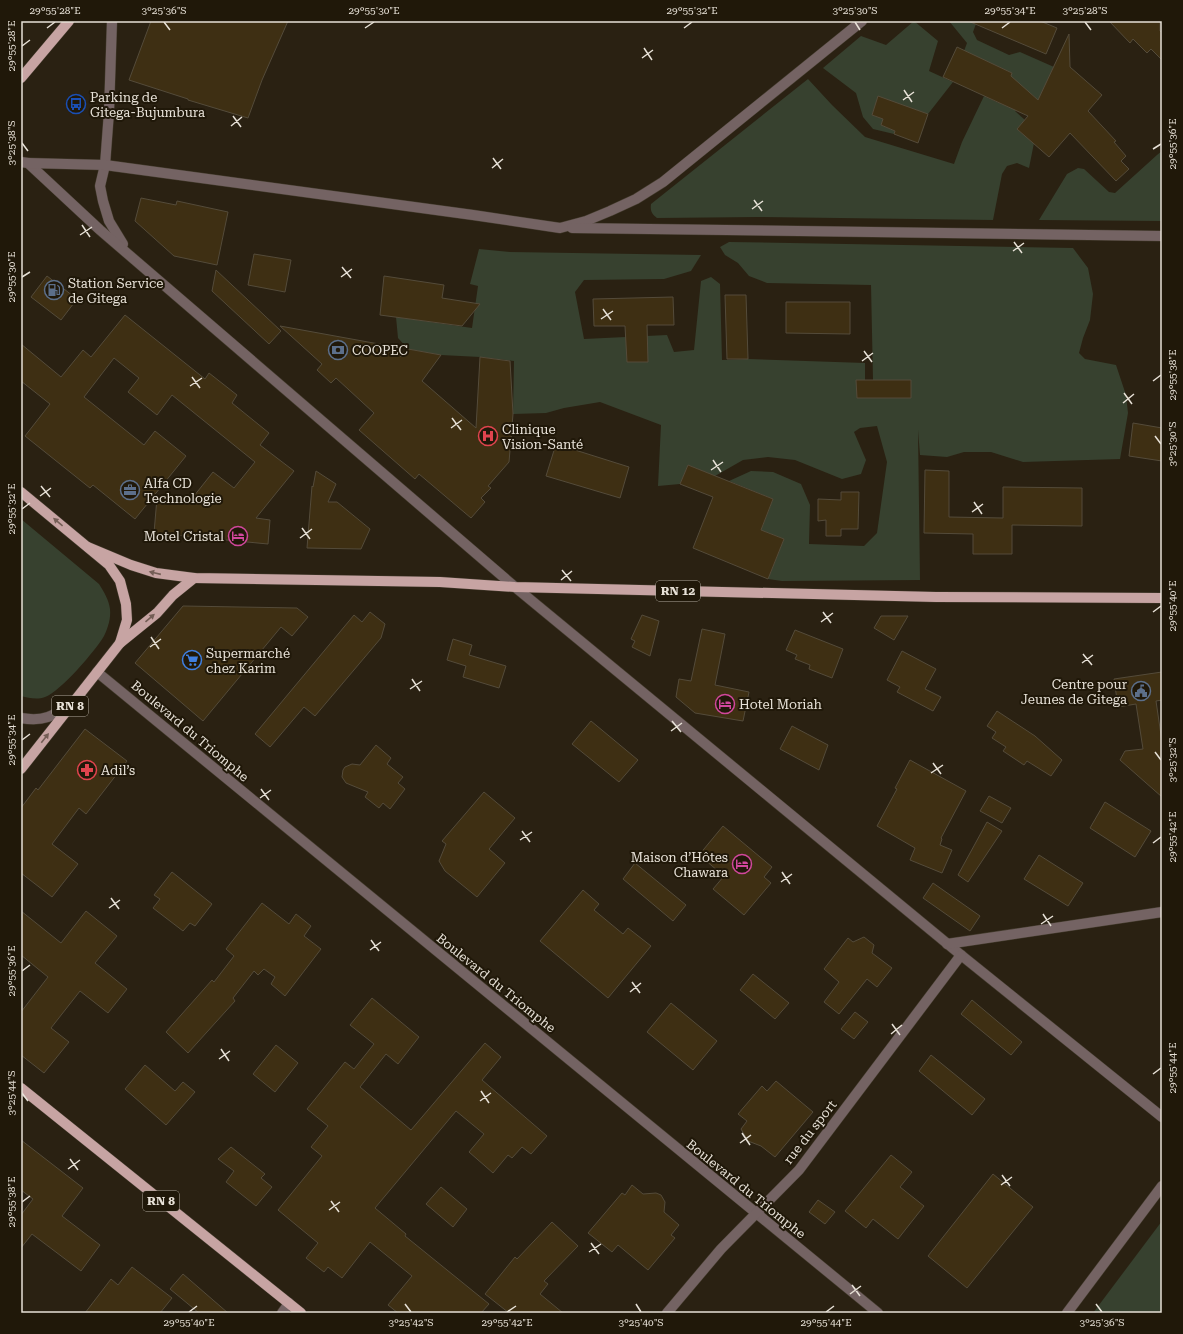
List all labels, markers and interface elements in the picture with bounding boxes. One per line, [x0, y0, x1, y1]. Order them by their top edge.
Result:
text: 29°55'28"E [29, 5, 81, 16]
text: 3°25'36"S [141, 5, 187, 16]
text: 29°55'30"E [348, 5, 400, 16]
text: 29°55'32"E [666, 5, 718, 16]
text: 3°25'30"S [832, 5, 878, 16]
text: 29°55'34"E [984, 5, 1036, 16]
text: 3°25'28"S [1062, 5, 1108, 16]
text: 29°55'28"E [6, 20, 17, 72]
place label: Parking de Gitega-Bujumbura [90, 90, 205, 120]
bus stop icon: Parking de Gitega-Bujumbura [65, 93, 87, 115]
text: 29°55'36"E [1167, 118, 1178, 170]
text: 3°25'38"S [6, 120, 17, 166]
text: 29°55'30"E [6, 251, 17, 303]
place label: Station Service de Gitega [68, 276, 164, 306]
fuel station icon: Station Service de Gitega [43, 279, 65, 301]
bank icon: COOPEC [327, 339, 349, 361]
place label: COOPEC [352, 343, 408, 358]
text: 29°55'38"E [1167, 349, 1178, 401]
text: 3°25'30"S [1167, 421, 1178, 467]
place label: Clinique Vision-Santé [502, 422, 583, 452]
hospital icon: Clinique Vision-Santé [477, 425, 499, 447]
place label: Alfa CD Technologie [144, 476, 222, 506]
office icon: Alfa CD Technologie [119, 479, 141, 501]
text: 29°55'32"E [6, 483, 17, 535]
one-way arrow [52, 518, 63, 527]
hotel icon: Motel Cristal [227, 525, 249, 547]
place label: Motel Cristal [144, 529, 224, 544]
one-way arrow [149, 569, 161, 575]
text: 29°55'40"E [1167, 580, 1178, 632]
road number: RN 12 [656, 581, 700, 601]
one-way arrow [145, 614, 156, 623]
place label: Supermarché chez Karim [206, 646, 290, 676]
supermarket icon: Supermarché chez Karim [181, 649, 203, 671]
street label: Boulevard du Triomphe [128, 677, 252, 785]
place label: Centre pour Jeunes de Gitega [1021, 677, 1128, 707]
public building icon: Centre pour Jeunes de Gitega [1130, 680, 1152, 702]
hotel icon: Hotel Moriah [714, 693, 736, 715]
road number: RN 8 [52, 696, 88, 716]
place label: Hotel Moriah [739, 697, 822, 712]
text: 29°55'34"E [6, 714, 17, 766]
one-way arrow [41, 733, 49, 744]
text: 3°25'32"S [1167, 737, 1178, 783]
pharmacy icon: Adil’s [76, 759, 98, 781]
place label: Adil’s [101, 763, 135, 778]
text: 29°55'42"E [1167, 811, 1178, 863]
place label: Maison d’Hôtes Chawara [631, 850, 728, 880]
hotel icon: Maison d’Hôtes Chawara [731, 853, 753, 875]
street label: Boulevard du Triomphe [433, 930, 559, 1036]
text: 29°55'36"E [6, 945, 17, 997]
text: 29°55'44"E [1167, 1042, 1178, 1094]
text: 3°25'44"S [6, 1070, 17, 1116]
street label: rue du sport [781, 1097, 840, 1167]
street label: Boulevard du Triomphe [683, 1136, 809, 1242]
text: 29°55'38"E [6, 1176, 17, 1228]
road number: RN 8 [143, 1191, 179, 1211]
text: 29°55'40"E [163, 1317, 215, 1328]
text: 3°25'42"S [388, 1317, 434, 1328]
text: 29°55'42"E [481, 1317, 533, 1328]
text: 3°25'40"S [618, 1317, 664, 1328]
text: 29°55'44"E [800, 1317, 852, 1328]
text: 3°25'36"S [1079, 1317, 1125, 1328]

